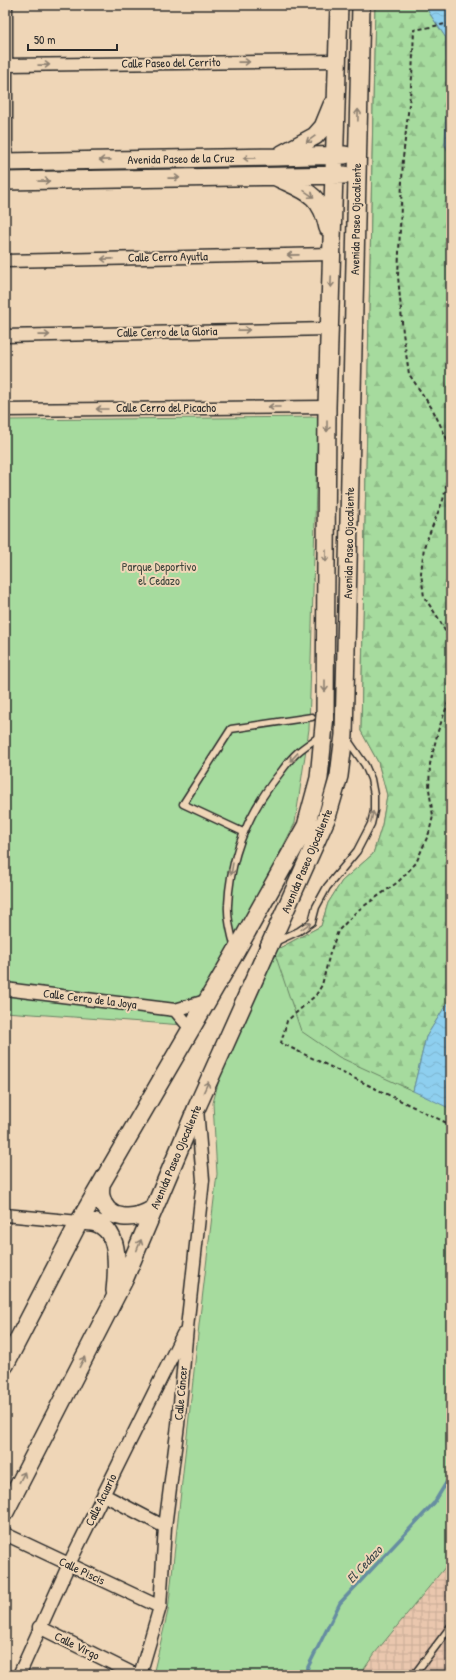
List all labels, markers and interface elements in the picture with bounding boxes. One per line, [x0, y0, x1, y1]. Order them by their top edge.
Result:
scale bar [28, 26, 117, 52]
text: 50 m [34, 31, 55, 48]
street label: Calle Paseo del Cerrito [121, 53, 221, 72]
one-way arrow [237, 58, 250, 66]
one-way arrow [37, 61, 50, 69]
one-way arrow [355, 109, 362, 122]
one-way arrow [306, 134, 317, 143]
street label: Avenida Paseo de la Cruz [127, 149, 235, 168]
one-way arrow [243, 154, 256, 162]
one-way arrow [99, 156, 112, 164]
street label: Avenida Paseo Ojocaliente [346, 163, 365, 275]
one-way arrow [167, 174, 180, 182]
one-way arrow [37, 177, 50, 185]
one-way arrow [303, 190, 314, 198]
street label: Calle Cerro Ayutla [128, 247, 208, 266]
one-way arrow [287, 251, 300, 258]
one-way arrow [101, 255, 114, 263]
one-way arrow [327, 275, 335, 288]
street label: Calle Cerro de la Gloria [116, 322, 218, 341]
one-way arrow [237, 327, 250, 334]
one-way arrow [37, 331, 50, 339]
street label: Calle Cerro del Picacho [116, 399, 216, 416]
one-way arrow [268, 403, 281, 411]
one-way arrow [96, 405, 109, 413]
one-way arrow [323, 419, 331, 432]
street label: Avenida Paseo Ojocaliente [339, 487, 358, 599]
one-way arrow [322, 549, 330, 562]
park label: Parque Deportivo el Cedazo [122, 558, 196, 589]
one-way arrow [321, 679, 329, 692]
one-way arrow [289, 752, 299, 762]
street label: Avenida Paseo Ojocaliente [277, 806, 336, 916]
one-way arrow [369, 811, 377, 824]
one-way arrow [228, 862, 236, 875]
one-way arrow [300, 922, 311, 930]
street label: Calle Cerro de la Joya [42, 984, 138, 1013]
one-way arrow [203, 1081, 210, 1093]
street label: Avenida Paseo Ojocaliente [146, 1102, 205, 1212]
one-way arrow [135, 1240, 143, 1252]
one-way arrow [79, 1356, 86, 1368]
street label: Calle Cáncer [170, 1365, 191, 1421]
street label: Calle Acuario [81, 1471, 121, 1529]
one-way arrow [19, 1472, 27, 1484]
water label: El Cedazo [342, 1540, 387, 1587]
street label: Calle Piscis [56, 1552, 108, 1589]
street label: Calle Virgo [52, 1627, 103, 1664]

